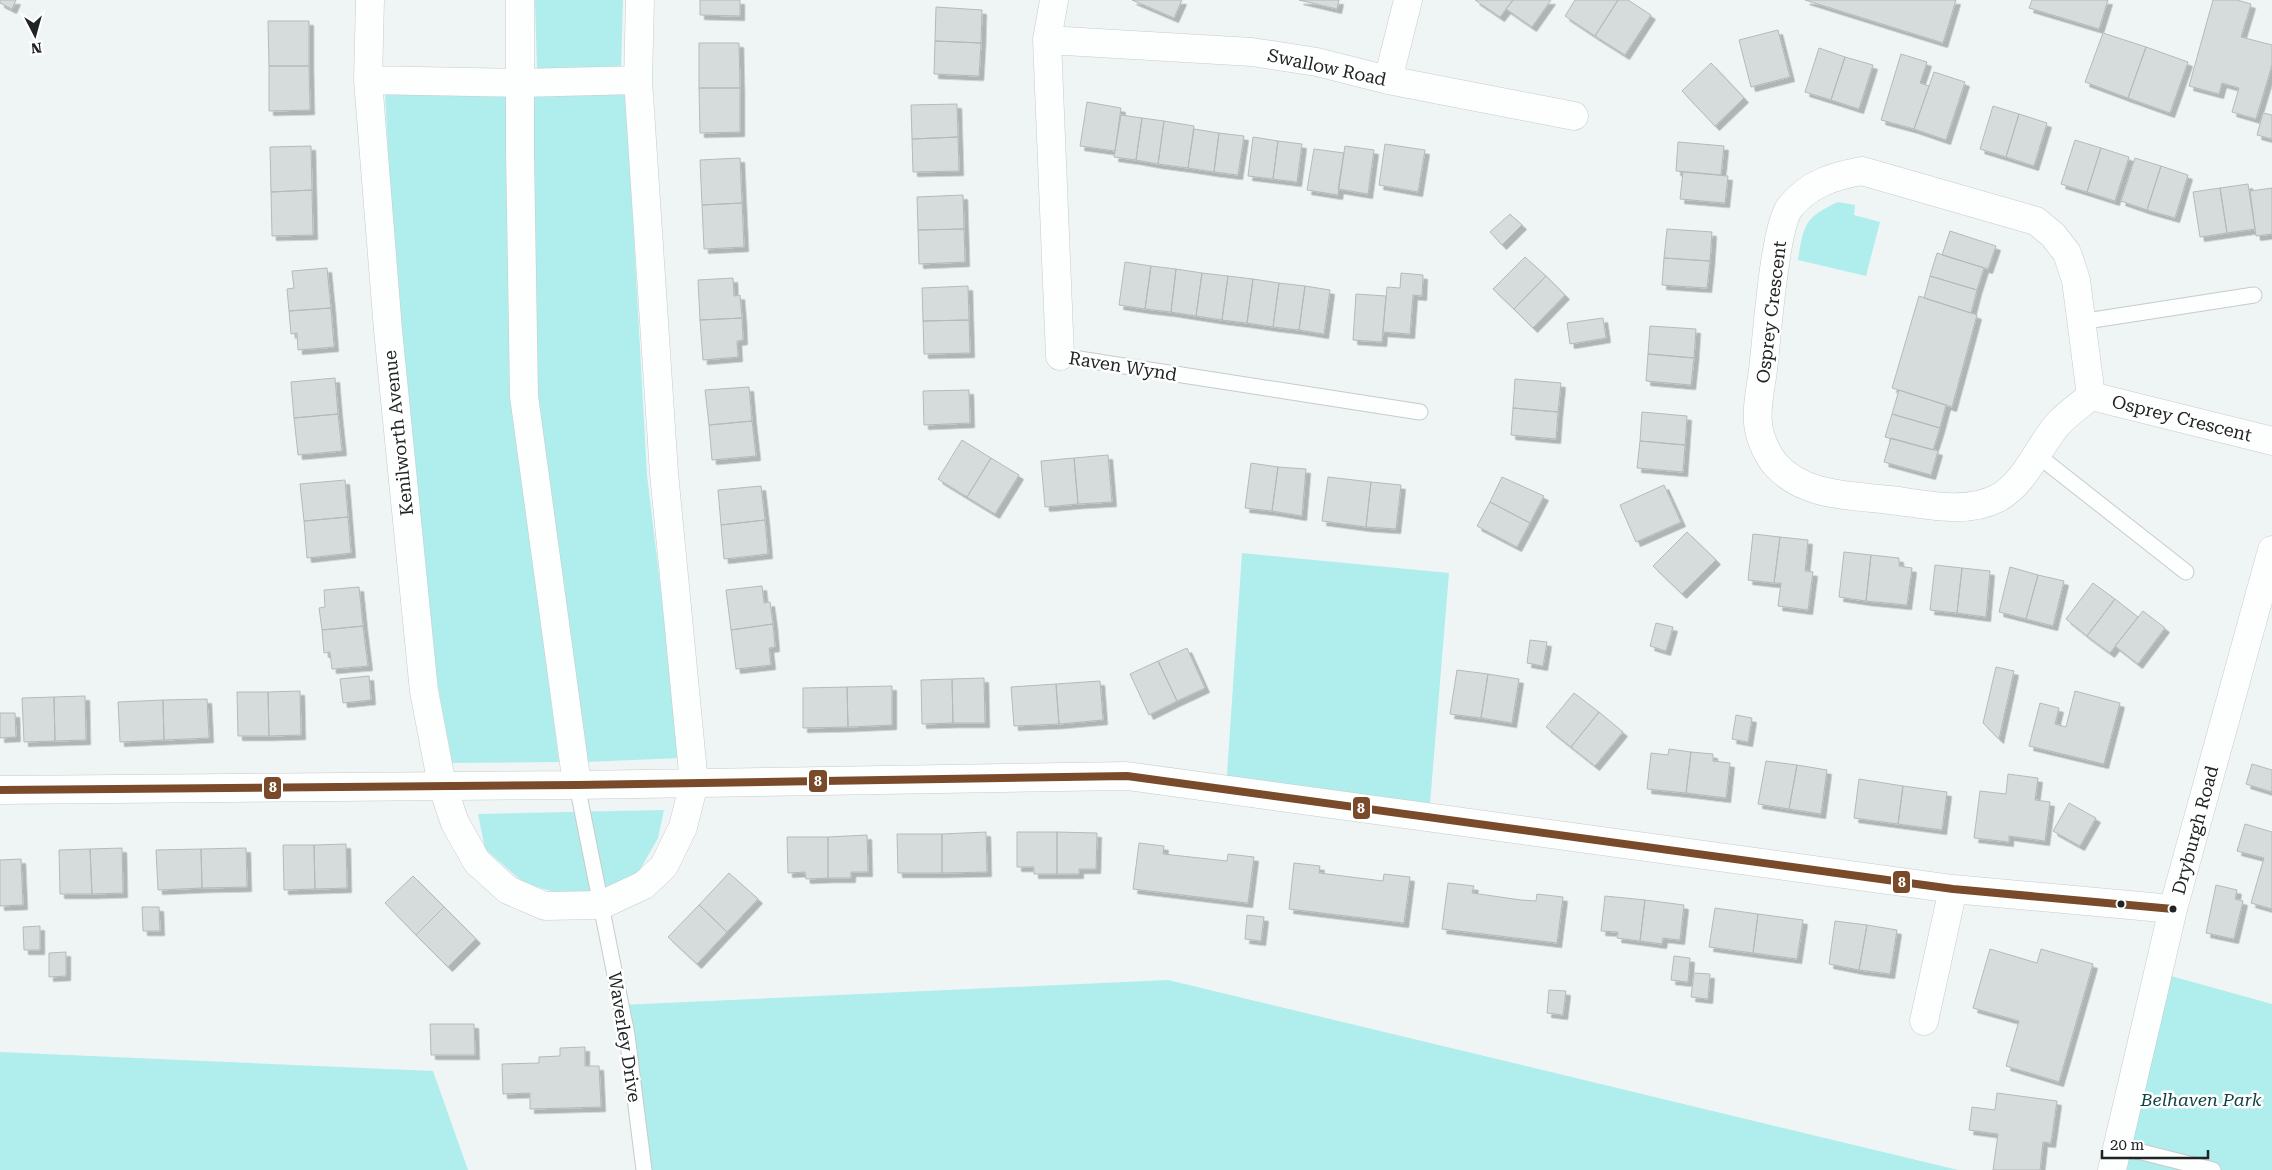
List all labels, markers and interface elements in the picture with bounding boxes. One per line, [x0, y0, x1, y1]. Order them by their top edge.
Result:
north arrow [10, 10, 60, 60]
text: N [30, 39, 43, 56]
street label: Swallow Road [1266, 44, 1389, 90]
street label: Osprey Crescent [1752, 239, 1790, 384]
street label: Raven Wynd [1067, 347, 1179, 385]
street label: Kenilworth Avenue [379, 349, 417, 517]
street label: Osprey Crescent [2110, 390, 2254, 446]
street label: Dryburgh Road [2168, 763, 2222, 897]
line badge: 8 [808, 769, 828, 793]
text: 8 [814, 773, 822, 789]
line badge: 8 [263, 776, 282, 800]
text: 8 [269, 779, 277, 795]
line badge: 8 [1352, 796, 1371, 820]
text: 8 [1357, 800, 1365, 816]
line badge: 8 [1892, 870, 1911, 894]
text: 8 [1898, 874, 1906, 890]
unlabelled marker [2116, 899, 2126, 909]
unlabelled marker [2168, 904, 2178, 914]
street label: Waverley Drive [604, 970, 646, 1104]
park label: Belhaven Park [2140, 1089, 2262, 1110]
scale bar [2102, 1128, 2208, 1160]
text: 20 m [2110, 1136, 2145, 1154]

